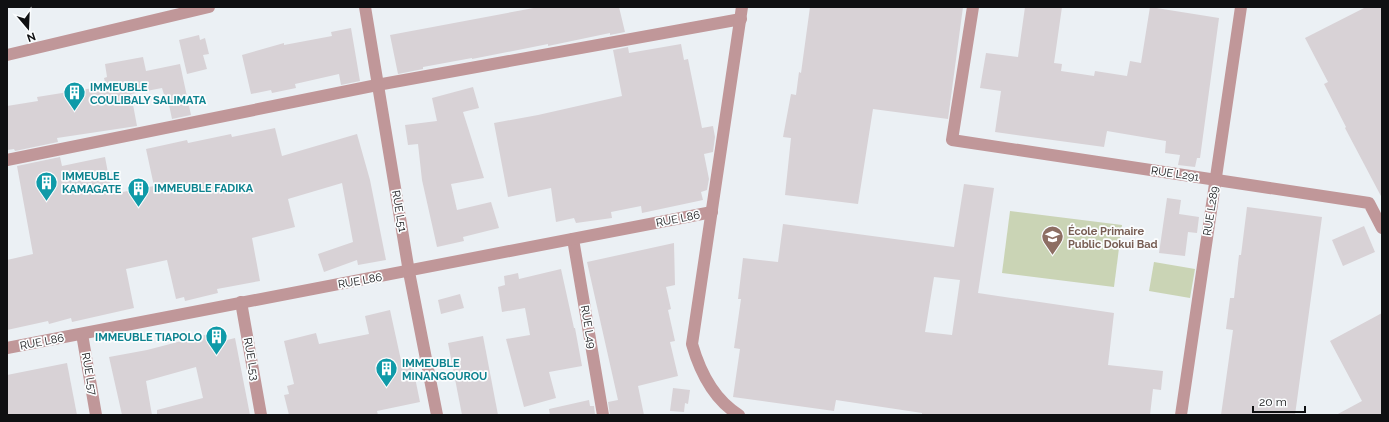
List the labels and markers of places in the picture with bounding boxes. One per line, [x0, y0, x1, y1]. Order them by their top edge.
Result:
building icon: IMMEUBLE COULIBALY SALIMATA [62, 80, 88, 113]
place label: IMMEUBLE COULIBALY SALIMATA [90, 81, 207, 107]
building icon: IMMEUBLE KAMAGATE [33, 169, 59, 202]
place label: IMMEUBLE KAMAGATE [62, 170, 122, 196]
building icon: IMMEUBLE FADIKA [125, 175, 151, 208]
place label: IMMEUBLE FADIKA [154, 182, 254, 195]
school or university icon: École Primaire Public Dokui Bad [1039, 224, 1065, 257]
place label: École Primaire Public Dokui Bad [1068, 224, 1158, 251]
building icon: IMMEUBLE TIAPOLO [204, 324, 230, 357]
place label: IMMEUBLE TIAPOLO [95, 331, 202, 344]
building icon: IMMEUBLE MINANGOUROU [373, 356, 399, 389]
place label: IMMEUBLE MINANGOUROU [402, 357, 487, 383]

